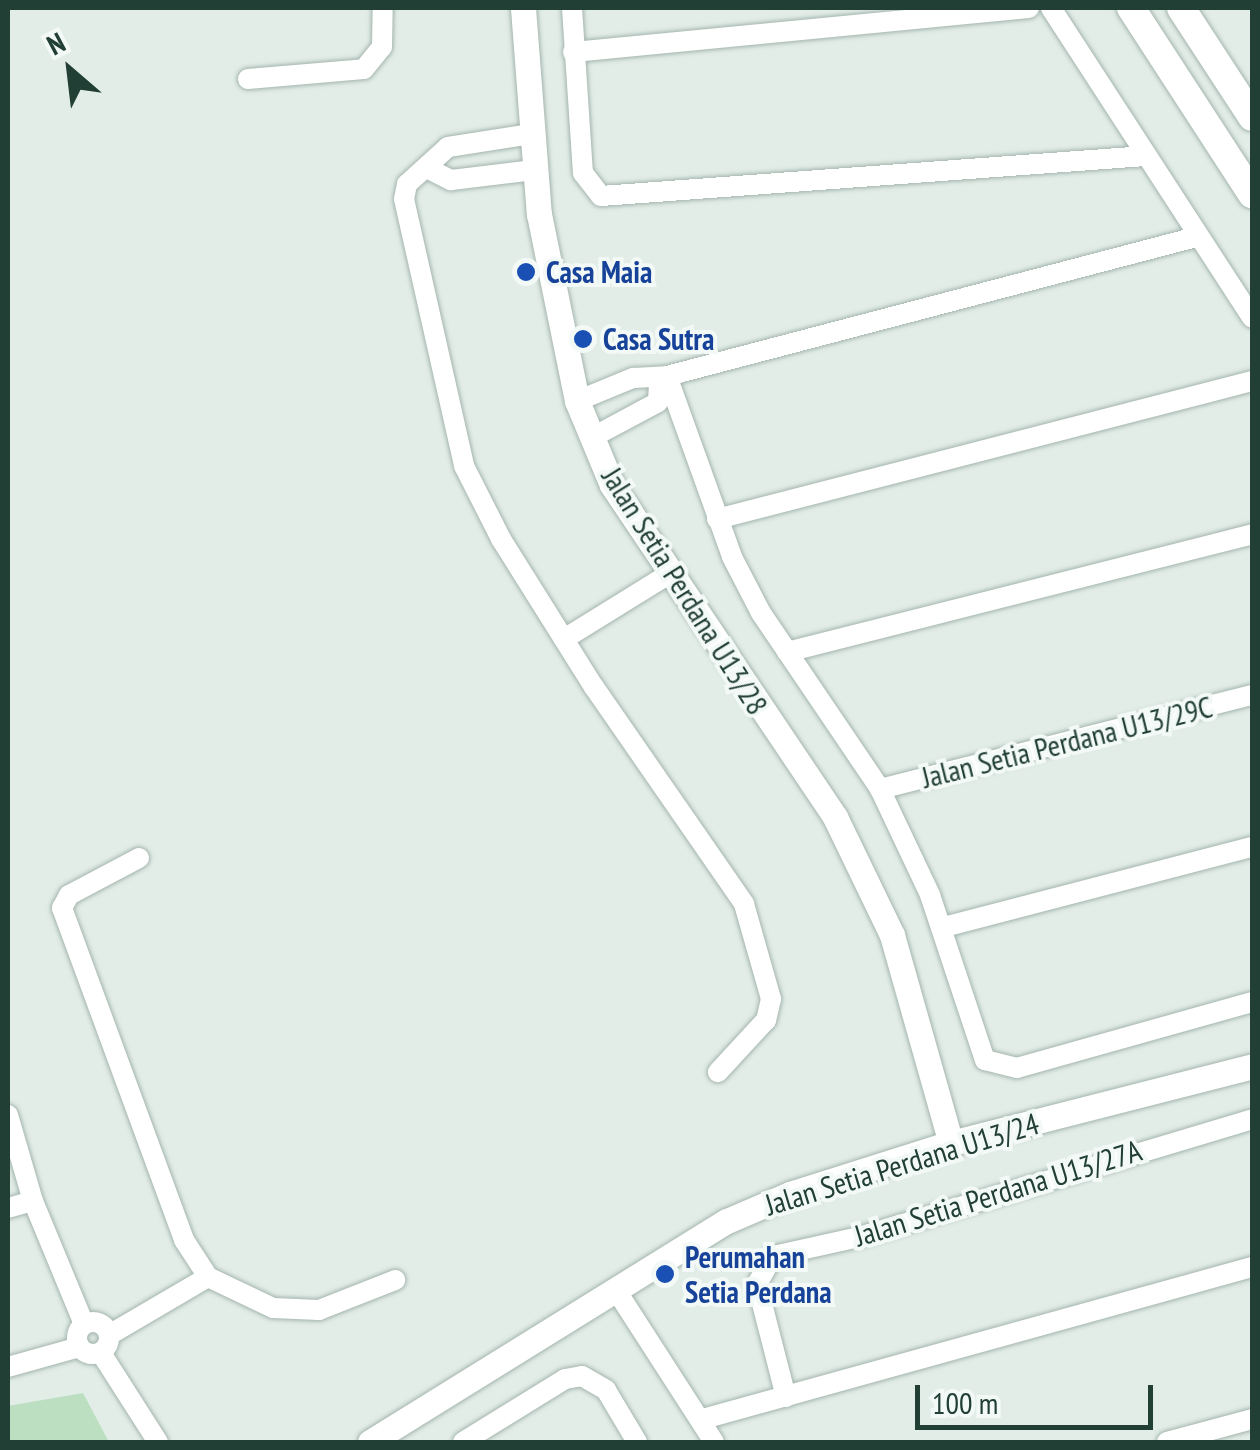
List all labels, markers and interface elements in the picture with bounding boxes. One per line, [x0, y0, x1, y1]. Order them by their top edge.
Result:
north arrow [20, 20, 120, 120]
text: N [40, 23, 71, 63]
place label: Casa Maia [546, 254, 652, 290]
marker: Casa Maia [515, 261, 537, 283]
place label: Casa Sutra [603, 321, 714, 357]
marker: Casa Sutra [572, 328, 594, 350]
street label: Jalan Setia Perdana U13/28 [594, 461, 776, 721]
street label: Jalan Setia Perdana U13/29C [918, 688, 1216, 796]
street label: Jalan Setia Perdana U13/24 [761, 1105, 1043, 1223]
street label: Jalan Setia Perdana U13/27A [850, 1132, 1146, 1254]
place label: Perumahan Setia Perdana [685, 1239, 832, 1310]
marker: Perumahan Setia Perdana [654, 1263, 676, 1285]
scale bar [920, 1365, 1158, 1427]
text: 100 m [932, 1383, 998, 1422]

